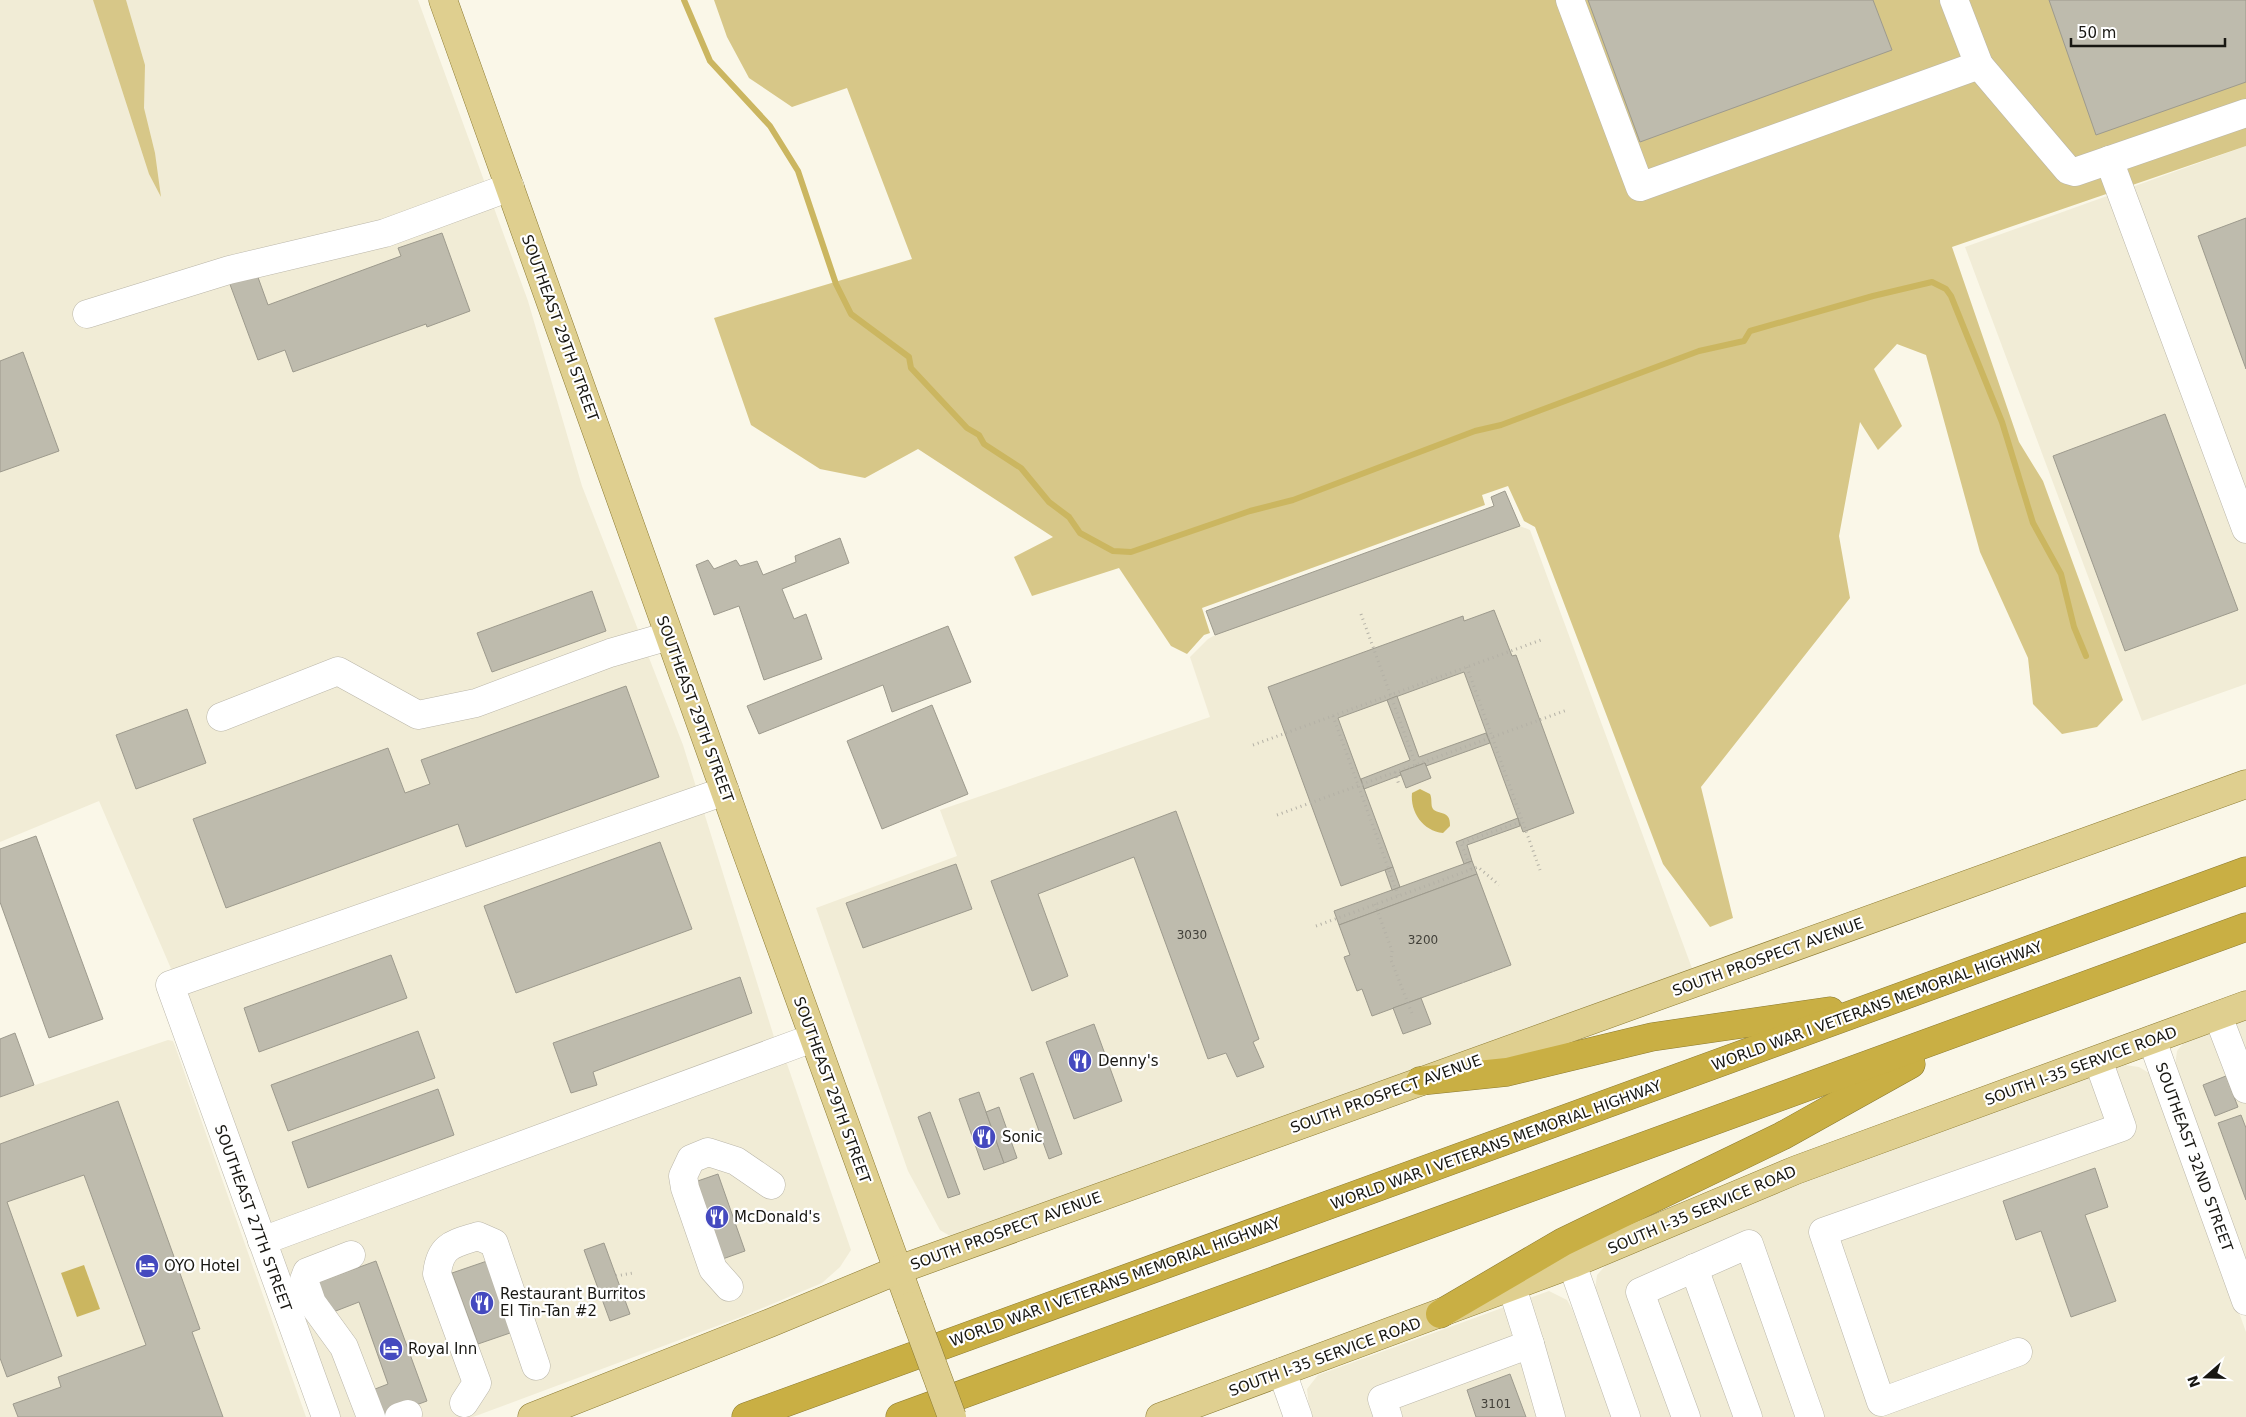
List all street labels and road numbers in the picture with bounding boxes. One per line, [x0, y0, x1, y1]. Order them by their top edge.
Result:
street label: SOUTHEAST 29TH STREET [518, 232, 603, 425]
street label: SOUTHEAST 29TH STREET [653, 613, 738, 806]
street label: SOUTH PROSPECT AVENUE [1670, 914, 1866, 1000]
street label: WORLD WAR I VETERANS MEMORIAL HIGHWAY [1709, 937, 2046, 1074]
street label: SOUTHEAST 29TH STREET [790, 994, 875, 1187]
street label: SOUTH I-35 SERVICE ROAD [1983, 1023, 2179, 1109]
street label: SOUTH PROSPECT AVENUE [1288, 1051, 1484, 1137]
street label: SOUTHEAST 32ND STREET [2151, 1060, 2237, 1255]
street label: WORLD WAR I VETERANS MEMORIAL HIGHWAY [1328, 1076, 1665, 1213]
street label: SOUTHEAST 27TH STREET [211, 1122, 296, 1315]
street label: SOUTH I-35 SERVICE ROAD [1605, 1162, 1799, 1258]
street label: SOUTH PROSPECT AVENUE [908, 1188, 1104, 1274]
street label: WORLD WAR I VETERANS MEMORIAL HIGHWAY [947, 1213, 1284, 1350]
street label: SOUTH I-35 SERVICE ROAD [1227, 1314, 1423, 1400]

